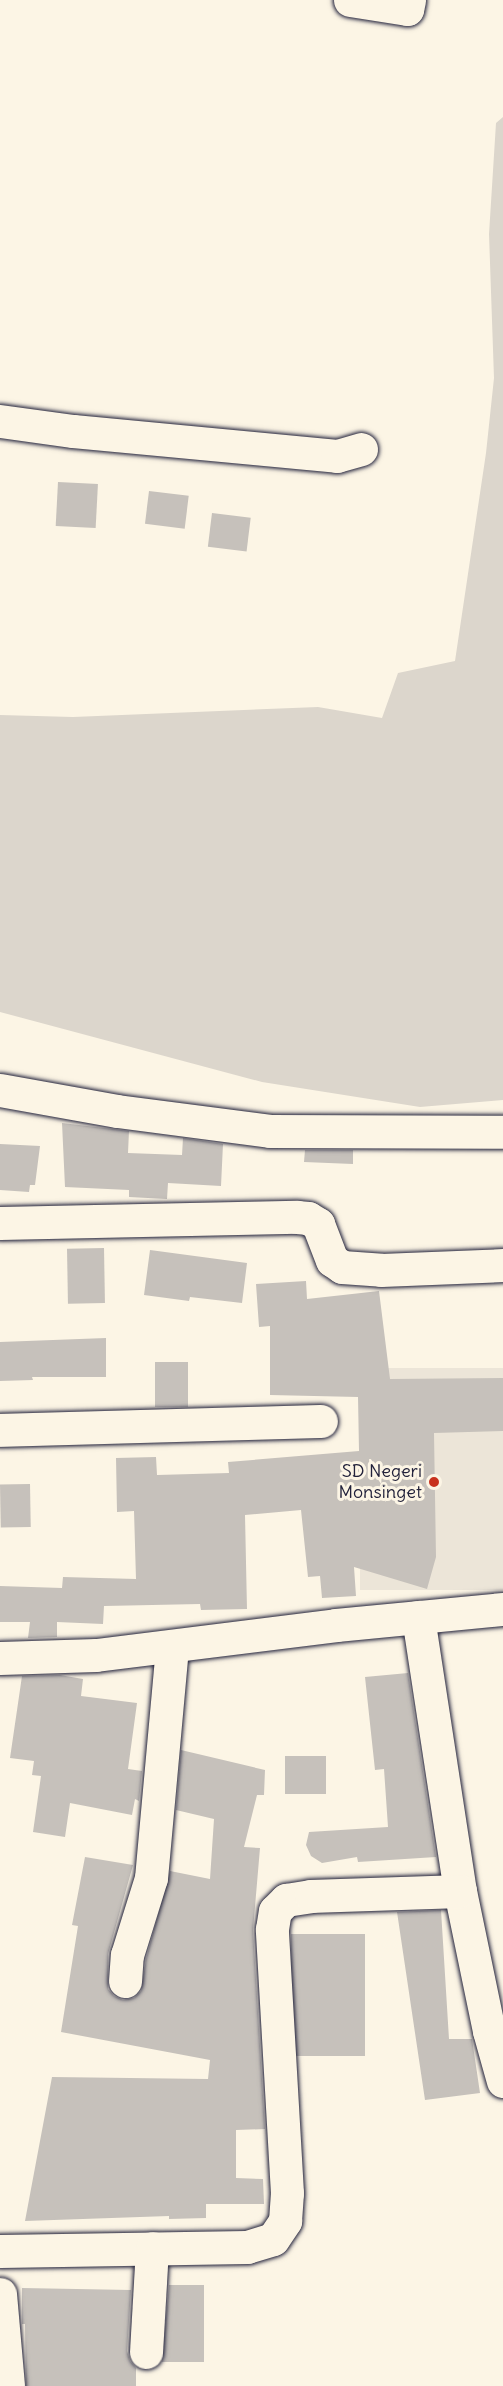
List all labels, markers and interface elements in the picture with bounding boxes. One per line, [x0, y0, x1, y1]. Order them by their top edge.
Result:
place label: SD Negeri Monsinget [339, 1461, 422, 1504]
marker: SD Negeri Monsinget [427, 1475, 441, 1489]

